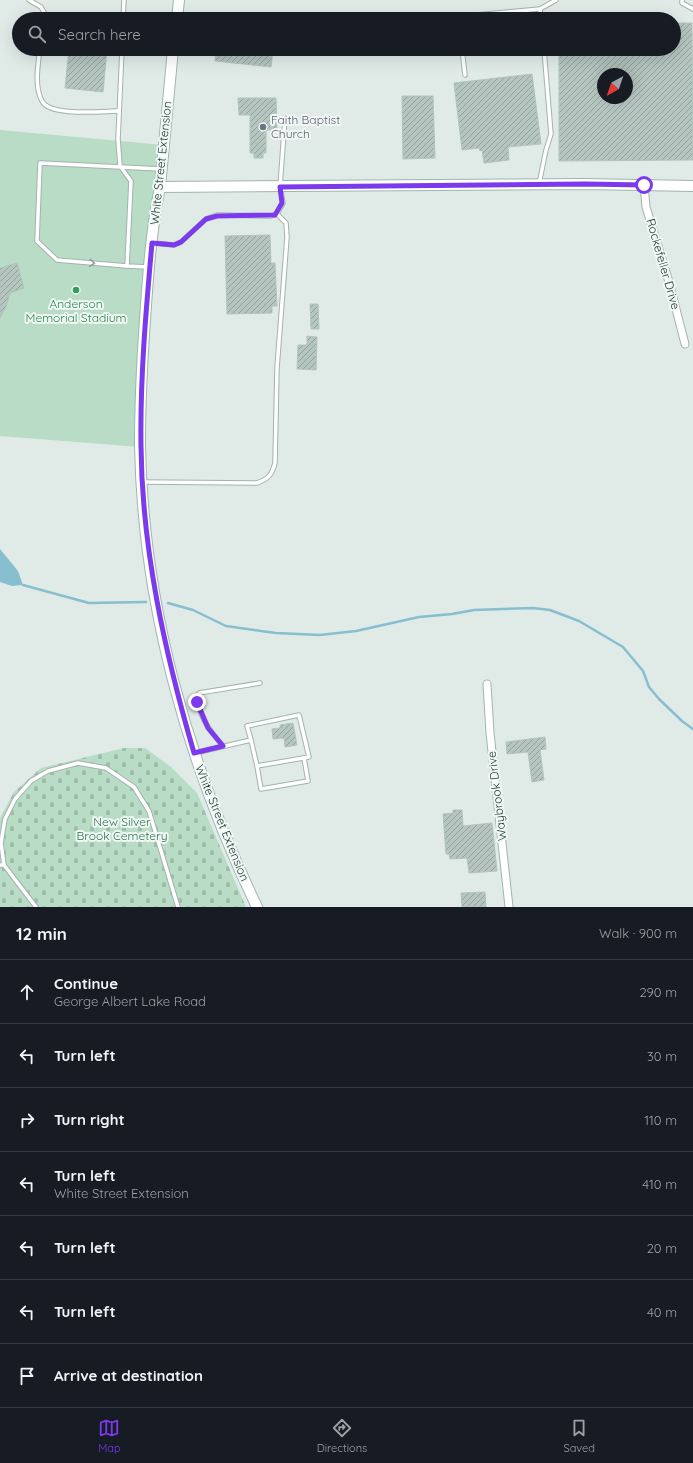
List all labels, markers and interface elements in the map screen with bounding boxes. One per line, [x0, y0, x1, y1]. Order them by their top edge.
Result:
search box [12, 12, 681, 56]
icon: search [26, 23, 48, 45]
text: Search here [58, 25, 141, 44]
north arrow [597, 68, 633, 104]
street label: White Street Extension [147, 100, 174, 226]
place label: Faith Baptist Church [271, 112, 340, 141]
marker: Faith Baptist Church [258, 122, 268, 132]
route start [635, 176, 653, 194]
street label: Rockefeller Drive [643, 217, 684, 311]
one-way arrow [89, 258, 95, 267]
marker: Anderson Memorial Stadium [71, 285, 81, 295]
place label: Anderson Memorial Stadium [25, 296, 127, 325]
route end [188, 693, 206, 711]
street label: Waybrook Drive [484, 750, 509, 842]
street label: White Street Extension [192, 762, 253, 883]
park label: New Silver Brook Cemetery [77, 814, 167, 843]
text: 12 min [16, 923, 67, 944]
text: Walk · 900 m [599, 925, 677, 941]
text: Continue [54, 974, 118, 993]
icon: ahead [16, 981, 38, 1003]
text: 290 m [639, 984, 677, 1000]
text: George Albert Lake Road [54, 993, 206, 1009]
icon: left [16, 1045, 38, 1067]
text: Turn left [54, 1046, 116, 1065]
text: 30 m [647, 1048, 677, 1064]
icon: right [16, 1109, 38, 1131]
text: Turn right [54, 1110, 125, 1129]
text: 110 m [644, 1112, 677, 1128]
text: Turn left [54, 1166, 116, 1185]
icon: left [16, 1173, 38, 1195]
text: 410 m [642, 1176, 677, 1192]
text: White Street Extension [54, 1185, 189, 1201]
icon: left [16, 1237, 38, 1259]
text: Turn left [54, 1238, 116, 1257]
text: 20 m [647, 1240, 677, 1256]
icon: left [16, 1301, 38, 1323]
text: Turn left [54, 1302, 116, 1321]
text: 40 m [647, 1304, 677, 1320]
icon: arrive [16, 1365, 38, 1387]
text: Arrive at destination [54, 1366, 203, 1385]
tab: Map [98, 1417, 121, 1455]
tab: Directions [317, 1417, 367, 1455]
tab: Saved [563, 1417, 595, 1455]

